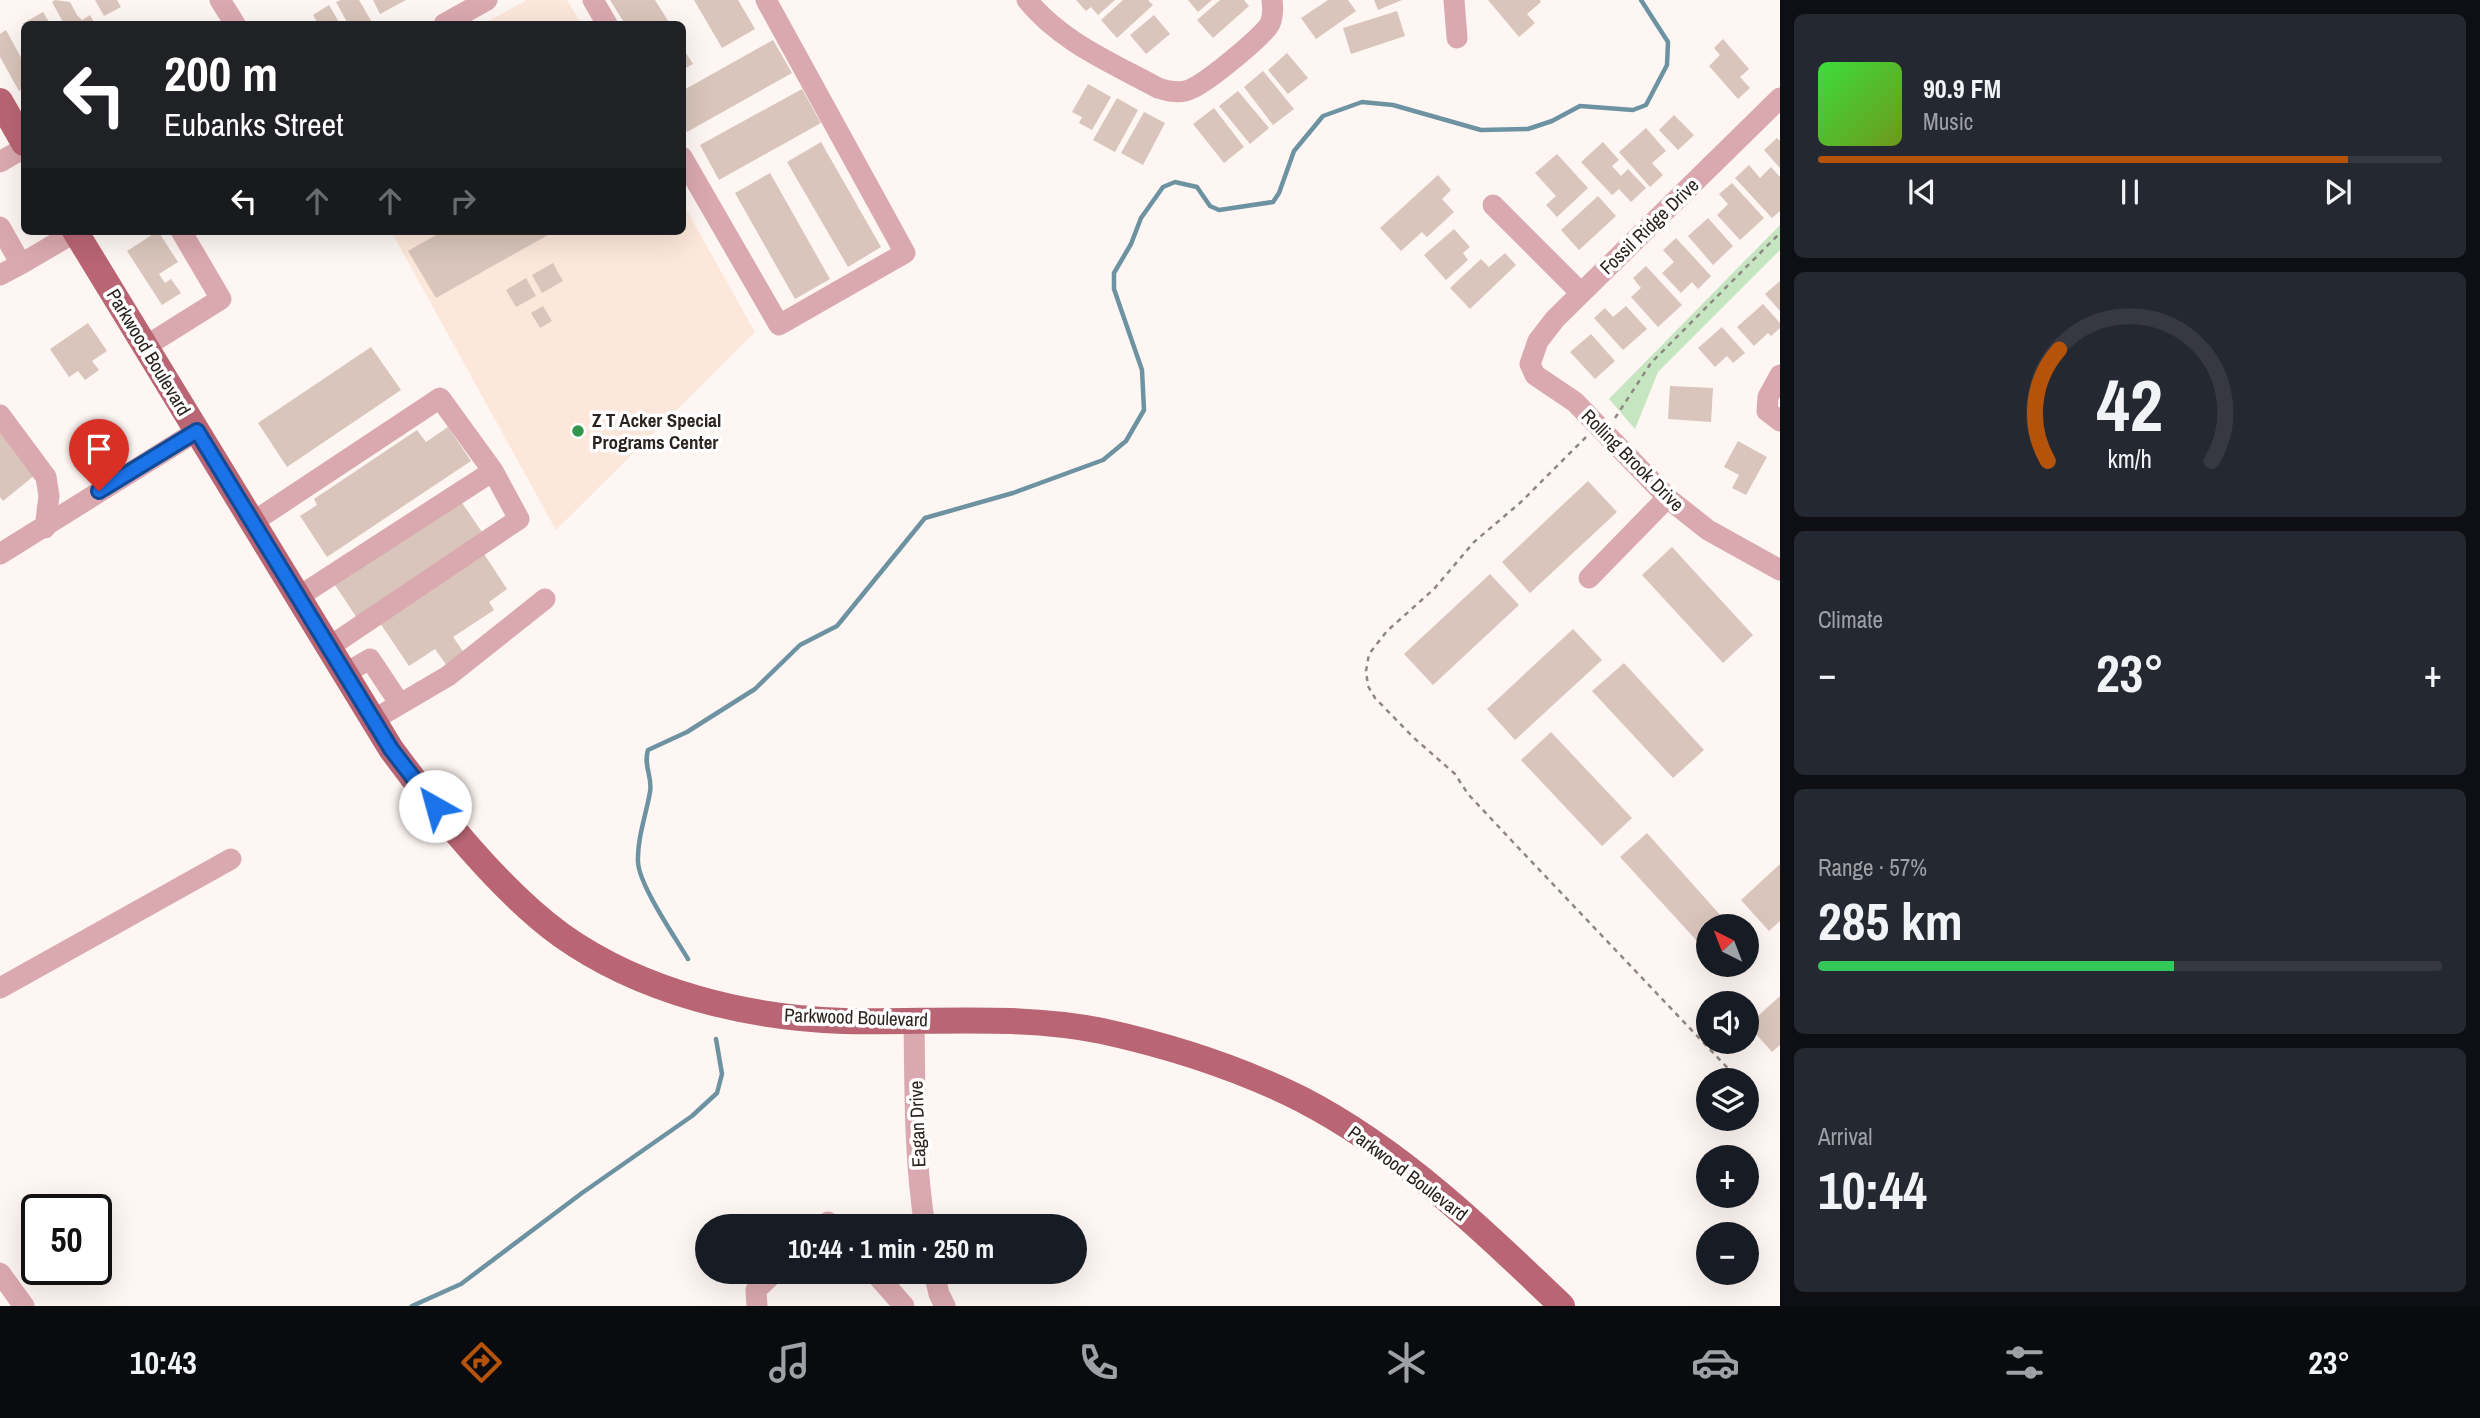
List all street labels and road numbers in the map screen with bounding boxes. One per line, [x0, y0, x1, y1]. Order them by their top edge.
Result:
street label: Fossil Ridge Drive [1594, 172, 1704, 280]
street label: Parkwood Boulevard [101, 284, 197, 420]
street label: Rolling Brook Drive [1576, 403, 1690, 517]
street label: Parkwood Boulevard [784, 1001, 928, 1033]
street label: Eagan Drive [902, 1080, 932, 1168]
street label: Parkwood Boulevard [1343, 1119, 1473, 1227]

